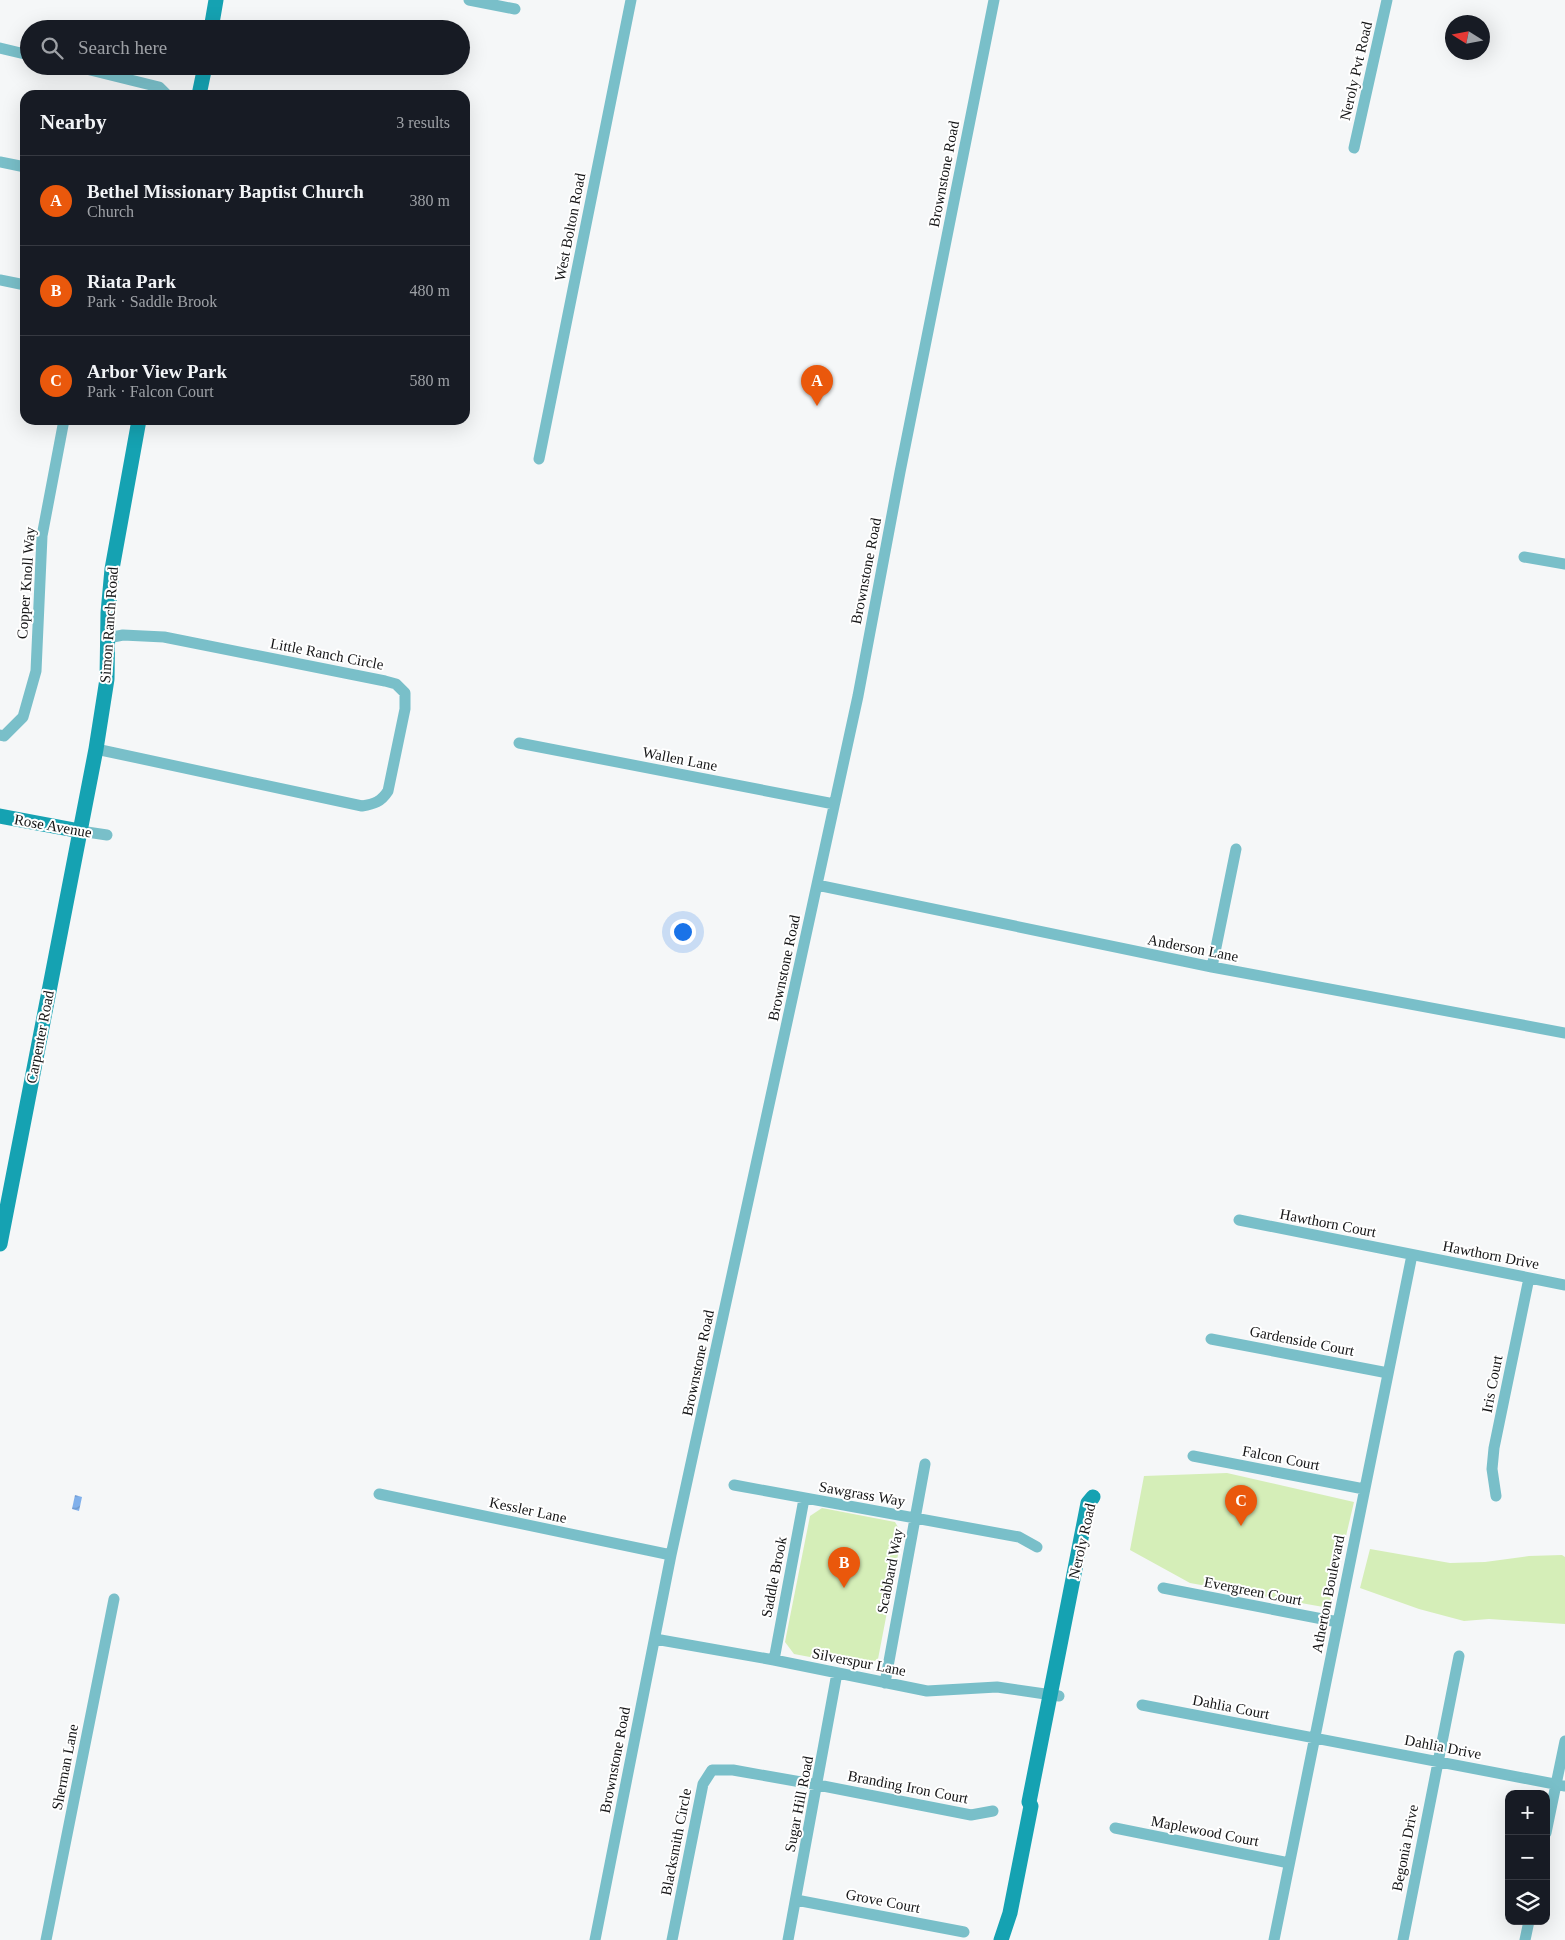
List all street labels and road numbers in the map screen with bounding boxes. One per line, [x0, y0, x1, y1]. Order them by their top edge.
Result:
street label: Neroly Pvt Road [1337, 20, 1375, 122]
street label: Brownstone Road [926, 119, 962, 228]
street label: West Bolton Road [552, 171, 588, 282]
street label: Brownstone Road [848, 516, 884, 625]
street label: Copper Knoll Way [14, 526, 38, 640]
street label: Simon Ranch Road [97, 566, 121, 684]
street label: Little Ranch Circle [269, 635, 385, 673]
street label: Wallen Lane [641, 744, 719, 774]
street label: Rose Avenue [13, 811, 93, 841]
street label: Brownstone Road [765, 913, 803, 1022]
street label: Anderson Lane [1146, 931, 1240, 965]
street label: Carpenter Road [23, 989, 57, 1085]
street label: Hawthorn Court [1278, 1206, 1378, 1240]
street label: Hawthorn Drive [1441, 1238, 1541, 1272]
street label: Brownstone Road [679, 1308, 717, 1417]
street label: Gardenside Court [1248, 1323, 1356, 1359]
street label: Iris Court [1479, 1353, 1506, 1414]
street label: Falcon Court [1241, 1443, 1322, 1474]
street label: Sawgrass Way [818, 1479, 907, 1510]
street label: Kessler Lane [488, 1494, 568, 1526]
street label: Neroly Road [1066, 1501, 1099, 1580]
street label: Scabbard Way [874, 1527, 906, 1615]
street label: Atherton Boulevard [1309, 1533, 1347, 1654]
street label: Saddle Brook [758, 1535, 790, 1619]
street label: Evergreen Court [1203, 1574, 1304, 1608]
street label: Silverspur Lane [811, 1645, 908, 1679]
street label: Dahlia Court [1191, 1692, 1272, 1722]
street label: Brownstone Road [597, 1705, 633, 1814]
street label: Sherman Lane [49, 1722, 81, 1811]
street label: Dahlia Drive [1403, 1732, 1483, 1762]
street label: Sugar Hill Road [782, 1754, 816, 1853]
street label: Branding Iron Court [846, 1767, 970, 1807]
street label: Blacksmith Circle [658, 1787, 694, 1897]
street label: Begonia Drive [1389, 1803, 1421, 1893]
street label: Maplewood Court [1150, 1813, 1261, 1849]
street label: Grove Court [844, 1886, 922, 1916]

